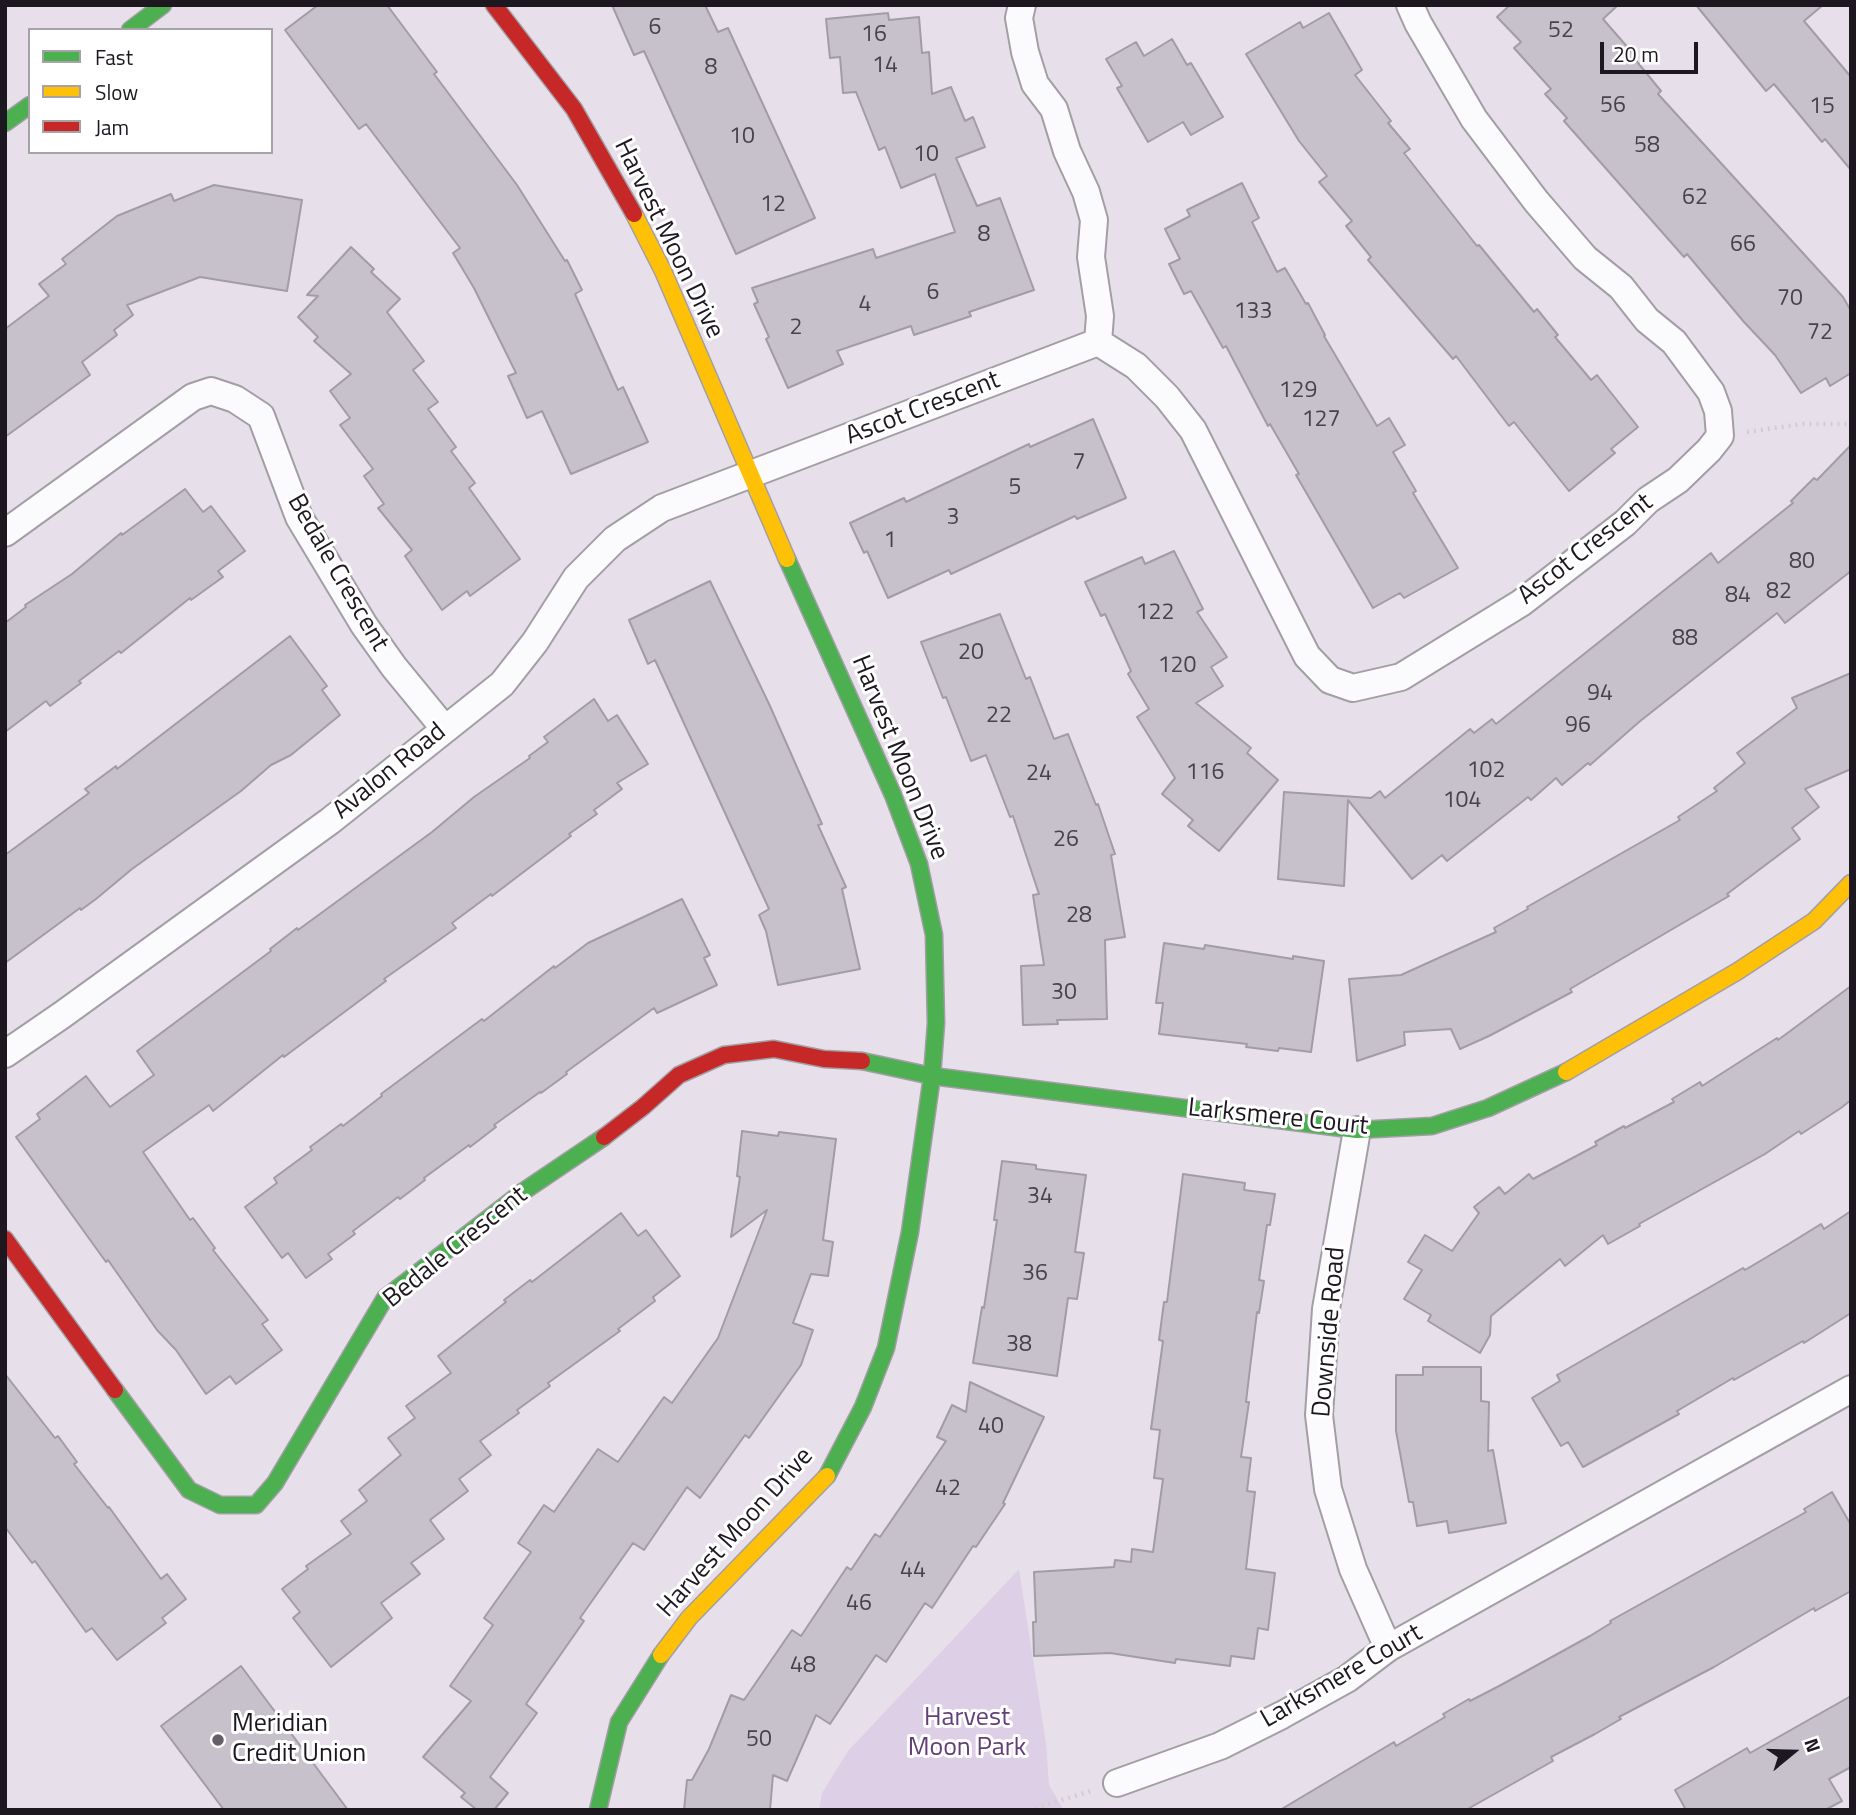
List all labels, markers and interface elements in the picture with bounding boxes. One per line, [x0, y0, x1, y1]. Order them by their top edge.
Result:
house number: 6 [649, 14, 661, 42]
house number: 52 [1548, 17, 1574, 45]
house number: 16 [861, 21, 887, 49]
legend [28, 28, 273, 154]
scale bar [1604, 28, 1702, 72]
text: 20 m [1613, 38, 1659, 70]
text: Fast [95, 41, 133, 73]
house number: 14 [872, 52, 898, 80]
house number: 8 [705, 54, 717, 82]
text: Slow [95, 76, 138, 108]
house number: 56 [1600, 92, 1626, 120]
house number: 15 [1809, 93, 1835, 121]
text: Jam [95, 111, 129, 143]
house number: 10 [729, 123, 755, 151]
house number: 58 [1634, 132, 1660, 160]
street label: Harvest Moon Drive [606, 134, 730, 344]
house number: 10 [913, 141, 939, 169]
house number: 62 [1682, 184, 1708, 212]
house number: 12 [760, 191, 786, 219]
house number: 8 [978, 221, 990, 249]
house number: 66 [1730, 231, 1756, 259]
house number: 6 [927, 279, 939, 307]
house number: 70 [1777, 285, 1803, 313]
house number: 4 [859, 291, 871, 319]
house number: 133 [1234, 298, 1272, 326]
house number: 2 [790, 314, 802, 342]
house number: 72 [1807, 319, 1833, 347]
street label: Ascot Crescent [842, 365, 1004, 453]
house number: 129 [1279, 377, 1317, 405]
house number: 127 [1302, 406, 1340, 434]
house number: 7 [1073, 449, 1085, 477]
house number: 5 [1009, 474, 1021, 502]
street label: Ascot Crescent [1512, 488, 1660, 612]
street label: Bedale Crescent [279, 489, 395, 657]
house number: 3 [947, 504, 959, 532]
house number: 1 [884, 527, 896, 555]
house number: 80 [1789, 548, 1815, 576]
house number: 82 [1766, 578, 1792, 606]
house number: 84 [1725, 582, 1751, 610]
house number: 122 [1136, 599, 1174, 627]
house number: 88 [1672, 625, 1698, 653]
house number: 20 [958, 639, 984, 667]
street label: Harvest Moon Drive [844, 651, 954, 865]
house number: 120 [1158, 652, 1196, 680]
house number: 94 [1587, 680, 1613, 708]
house number: 22 [986, 702, 1012, 730]
house number: 96 [1565, 712, 1591, 740]
street label: Avalon Road [327, 717, 453, 827]
house number: 102 [1467, 757, 1505, 785]
house number: 116 [1186, 759, 1224, 787]
house number: 24 [1026, 760, 1052, 788]
house number: 104 [1443, 787, 1481, 815]
house number: 26 [1053, 826, 1079, 854]
house number: 28 [1066, 902, 1092, 930]
house number: 30 [1051, 979, 1077, 1007]
street label: Larksmere Court [1186, 1093, 1370, 1143]
street label: Bedale Crescent [378, 1180, 534, 1316]
house number: 34 [1027, 1183, 1053, 1211]
street label: Downside Road [1307, 1246, 1353, 1418]
house number: 36 [1022, 1260, 1048, 1288]
house number: 38 [1006, 1331, 1032, 1359]
house number: 40 [978, 1413, 1004, 1441]
street label: Harvest Moon Drive [652, 1442, 820, 1624]
house number: 42 [935, 1475, 961, 1503]
house number: 44 [900, 1557, 926, 1585]
house number: 46 [846, 1590, 872, 1618]
street label: Larksmere Court [1256, 1618, 1428, 1736]
house number: 48 [790, 1652, 816, 1680]
park label: Harvest Moon Park [908, 1703, 1026, 1764]
place label: Meridian Credit Union [232, 1709, 366, 1770]
north arrow [1758, 1717, 1828, 1787]
house number: 50 [746, 1726, 772, 1754]
marker: Meridian Credit Union [210, 1732, 226, 1748]
text: N [1797, 1734, 1829, 1756]

